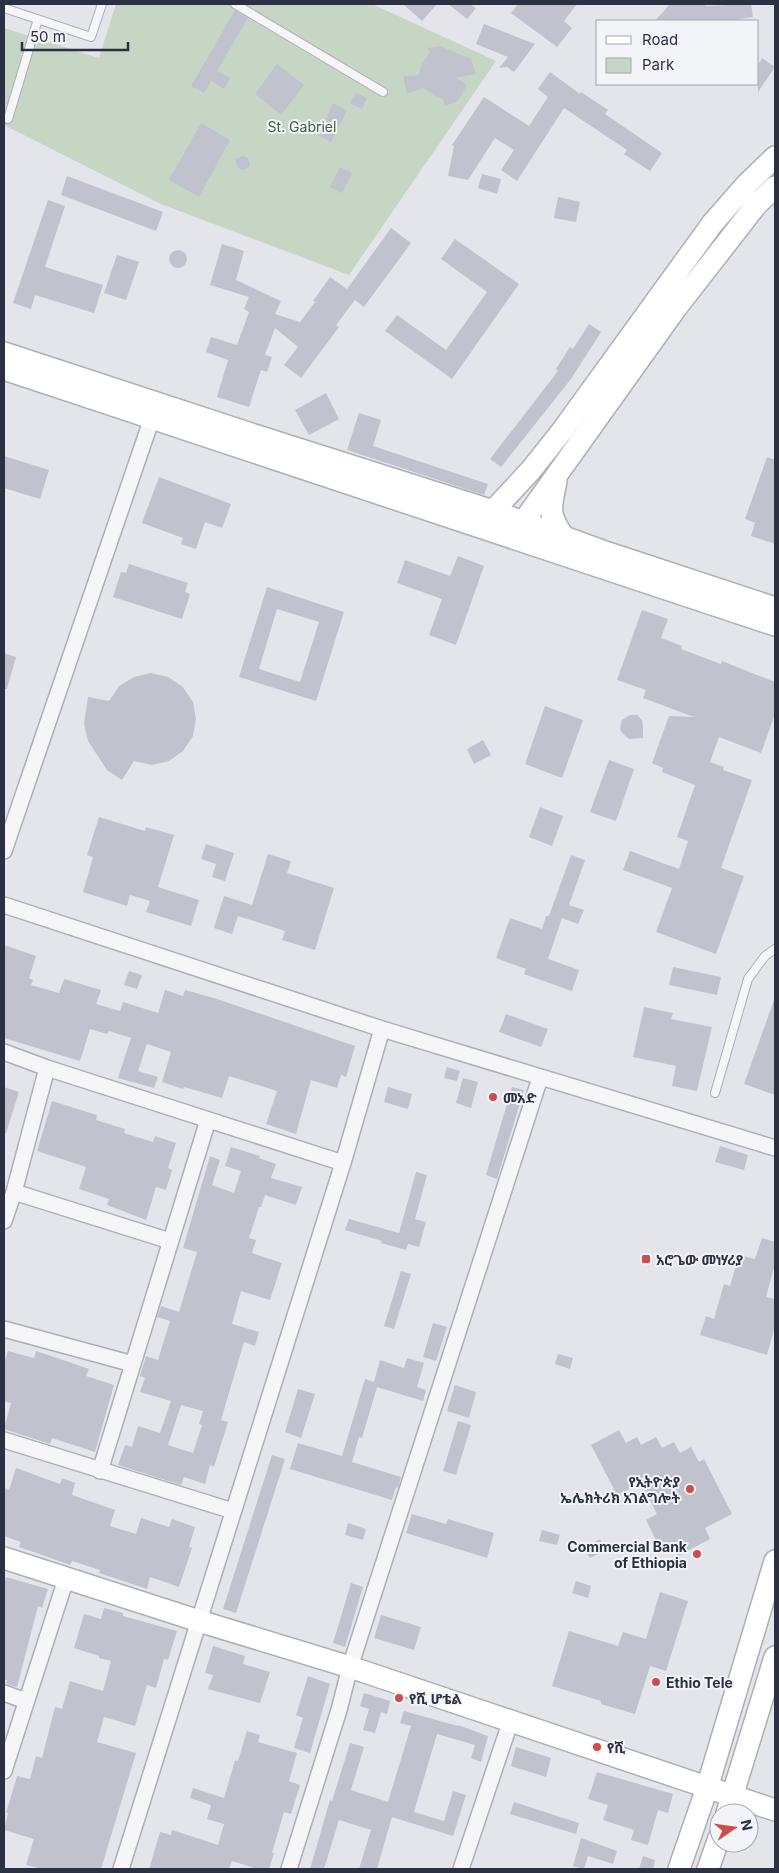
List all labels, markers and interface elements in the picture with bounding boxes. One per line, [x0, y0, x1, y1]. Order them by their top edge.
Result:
scale bar [22, 20, 129, 52]
legend [596, 20, 759, 85]
text: 50 m [30, 27, 66, 46]
text: Road [642, 30, 678, 49]
text: Park [642, 55, 675, 74]
park label: St. Gabriel [268, 118, 336, 135]
place label: መአድ [503, 1089, 537, 1106]
marker: መአድ [487, 1091, 499, 1103]
place label: አሮጌው መነሃሪያ [656, 1251, 744, 1268]
marker: አሮጌው መነሃሪያ [640, 1253, 652, 1265]
place label: የኢትዮጵያ ኤሌክትሪክ አገልግሎት [560, 1473, 680, 1506]
marker: የኢትዮጵያ ኤሌክትሪክ አገልግሎት [684, 1483, 696, 1495]
place label: Commercial Bank of Ethiopia [567, 1538, 688, 1571]
marker: Commercial Bank of Ethiopia [691, 1548, 703, 1560]
place label: Ethio Tele [666, 1674, 733, 1691]
marker: Ethio Tele [650, 1676, 662, 1688]
place label: የሺ ሆቴል [409, 1690, 463, 1707]
marker: የሺ ሆቴል [393, 1692, 405, 1704]
place label: የሺ [607, 1739, 625, 1756]
marker: የሺ [591, 1741, 603, 1753]
north arrow [709, 1803, 759, 1853]
text: N [738, 1818, 757, 1832]

